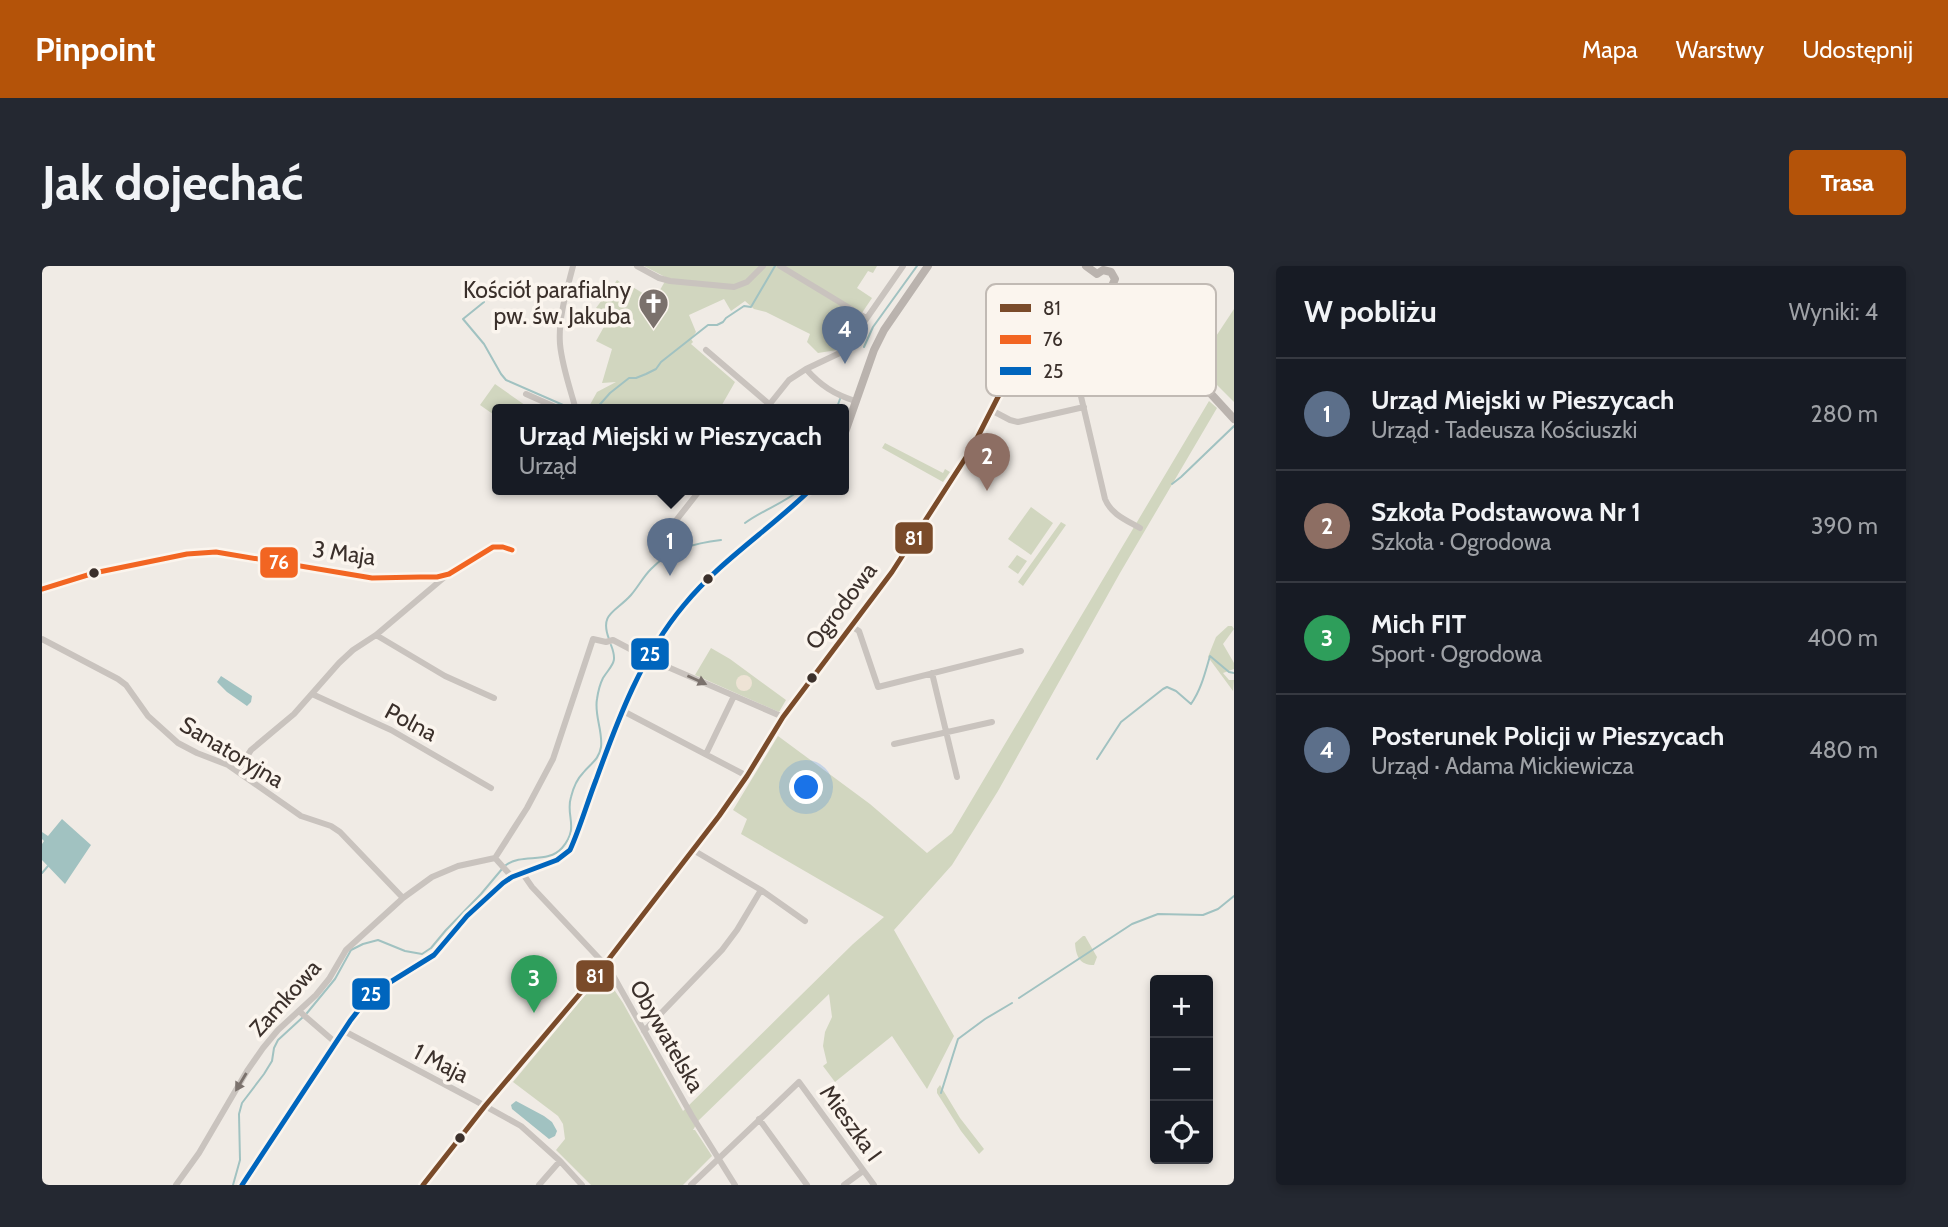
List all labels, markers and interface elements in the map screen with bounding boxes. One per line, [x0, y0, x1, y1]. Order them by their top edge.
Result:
text: Pinpoint [35, 29, 156, 69]
text: Mapa [1582, 35, 1638, 64]
text: Warstwy [1676, 35, 1764, 64]
text: Udostępnij [1802, 35, 1913, 64]
button: Trasa [1789, 150, 1906, 215]
text: Jak dojechać [42, 153, 303, 212]
place label: Kościół parafialny pw. św. Jakuba [463, 276, 631, 330]
legend [986, 284, 1216, 396]
church icon: Kościół parafialny pw. św. Jakuba [637, 286, 671, 330]
text: W pobliżu [1304, 293, 1437, 330]
text: 81 [1043, 297, 1061, 320]
text: Wyniki: 4 [1789, 298, 1878, 326]
pin: 4 [822, 306, 868, 364]
text: 76 [1043, 328, 1063, 351]
text: 25 [1043, 360, 1063, 383]
text: Urząd Miejski w Pieszycach [1371, 384, 1674, 416]
text: 1 [1323, 400, 1331, 428]
text: 280 m [1811, 400, 1878, 428]
popup [492, 404, 849, 495]
text: Urząd · Tadeusza Kościuszki [1371, 416, 1637, 444]
text: Urząd Miejski w Pieszycach [519, 420, 822, 452]
pin: 2 [964, 433, 1010, 491]
text: Urząd [519, 452, 577, 480]
text: Szkoła Podstawowa Nr 1 [1371, 496, 1641, 528]
text: 2 [1321, 512, 1333, 540]
text: 390 m [1811, 512, 1878, 540]
pin: 1 [647, 518, 693, 576]
line badge: 81 [894, 521, 934, 555]
text: 81 [905, 527, 923, 550]
text: Szkoła · Ogrodowa [1371, 528, 1551, 556]
street label: 3 Maja [311, 535, 377, 571]
line badge: 76 [259, 546, 299, 579]
text: 76 [269, 551, 289, 574]
street label: Ogrodowa [799, 557, 883, 655]
unlabelled marker [87, 566, 101, 580]
unlabelled marker [701, 572, 715, 586]
text: Mich FIT [1371, 608, 1466, 640]
text: 3 [1321, 624, 1333, 652]
text: 400 m [1807, 624, 1878, 652]
line badge: 25 [630, 637, 670, 671]
text: Sport · Ogrodowa [1371, 640, 1542, 668]
text: 25 [640, 643, 660, 666]
unlabelled marker [805, 671, 819, 685]
one-way arrow [687, 674, 707, 686]
street label: Polna [380, 697, 442, 747]
street label: Sanatoryjna [175, 710, 289, 794]
text: Posterunek Policji w Pieszycach [1371, 720, 1724, 752]
text: 4 [1320, 736, 1334, 764]
text: 480 m [1809, 736, 1878, 764]
text: Urząd · Adama Mickiewicza [1371, 752, 1634, 780]
your location [789, 770, 823, 804]
street label: Zamkowa [243, 954, 327, 1042]
pin: 3 [511, 955, 557, 1013]
line badge: 81 [575, 959, 615, 993]
text: 81 [586, 965, 604, 988]
street label: Obywatelska [624, 975, 710, 1097]
map controls [1150, 975, 1213, 1164]
button: + [1150, 975, 1213, 1038]
line badge: 25 [351, 977, 391, 1011]
text: 25 [361, 983, 381, 1006]
street label: 1 Maja [409, 1037, 473, 1089]
button: − [1150, 1038, 1213, 1101]
one-way arrow [234, 1073, 247, 1092]
street label: Mieszka I [814, 1079, 888, 1167]
button: locate [1150, 1101, 1213, 1164]
unlabelled marker [453, 1131, 467, 1145]

